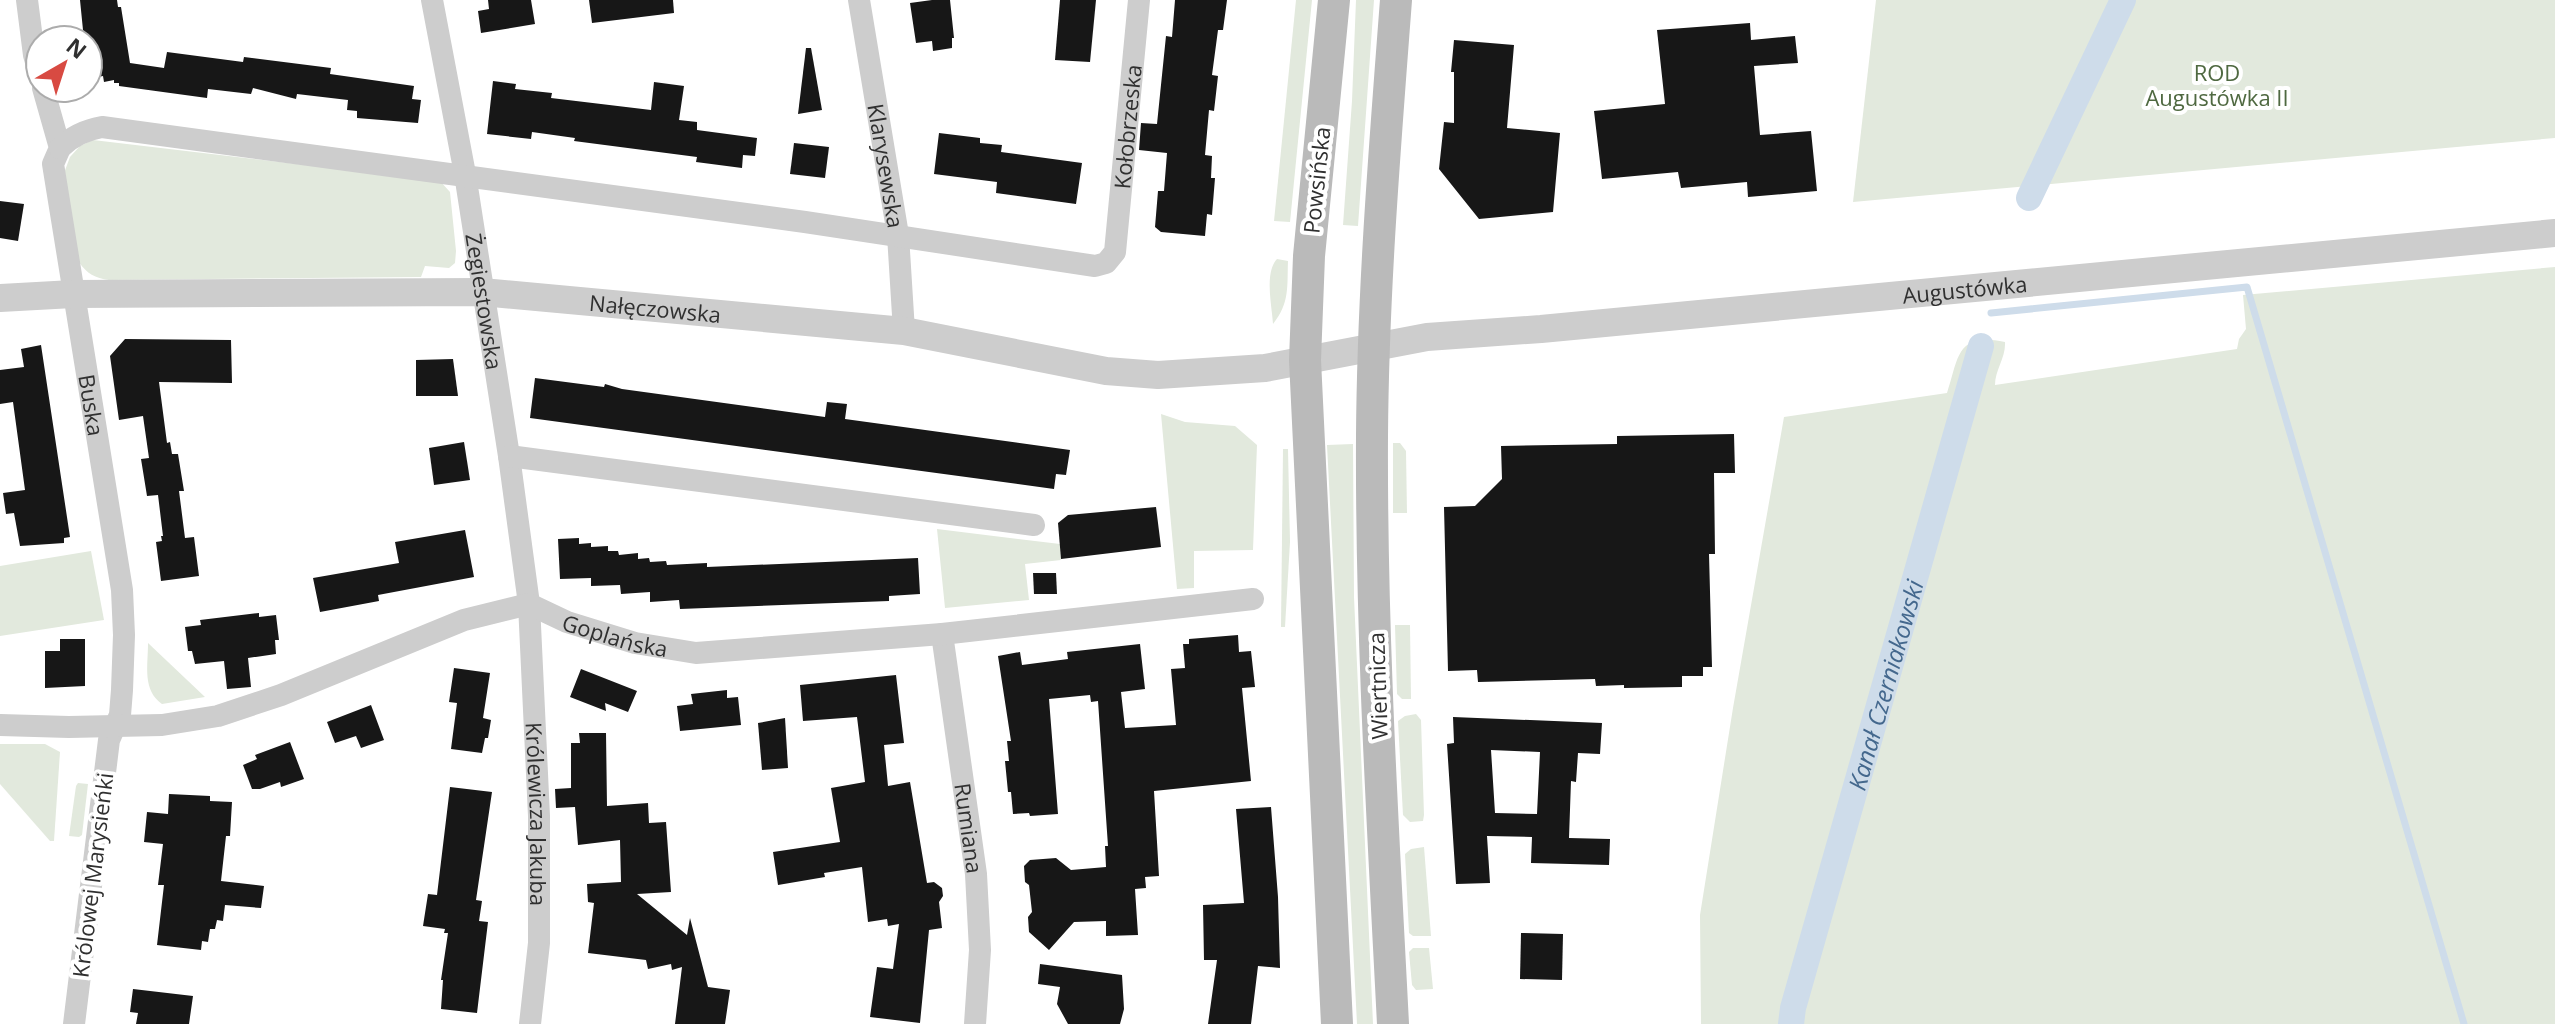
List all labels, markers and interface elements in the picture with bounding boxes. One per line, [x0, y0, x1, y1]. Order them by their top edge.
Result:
north arrow [24, 24, 104, 104]
text: N [61, 30, 94, 65]
park label: ROD Augustówka II [2145, 57, 2289, 112]
street label: Kołobrzeska [1106, 63, 1148, 190]
street label: Klarysewska [861, 101, 912, 230]
street label: Powsińska [1295, 125, 1337, 235]
street label: Żegiestowska [459, 231, 510, 372]
street label: Augustówka [1901, 268, 2028, 310]
street label: Nałęczowska [588, 287, 722, 329]
street label: Buska [72, 372, 112, 438]
water label: Kanał Czerniakowski [1839, 575, 1931, 794]
street label: Goplańska [559, 606, 670, 663]
street label: Wiertnicza [1360, 632, 1394, 740]
street label: Królewicza Jakuba [520, 721, 554, 906]
street label: Królowej Marysieńki [65, 771, 119, 979]
street label: Rumiana [948, 781, 991, 875]

